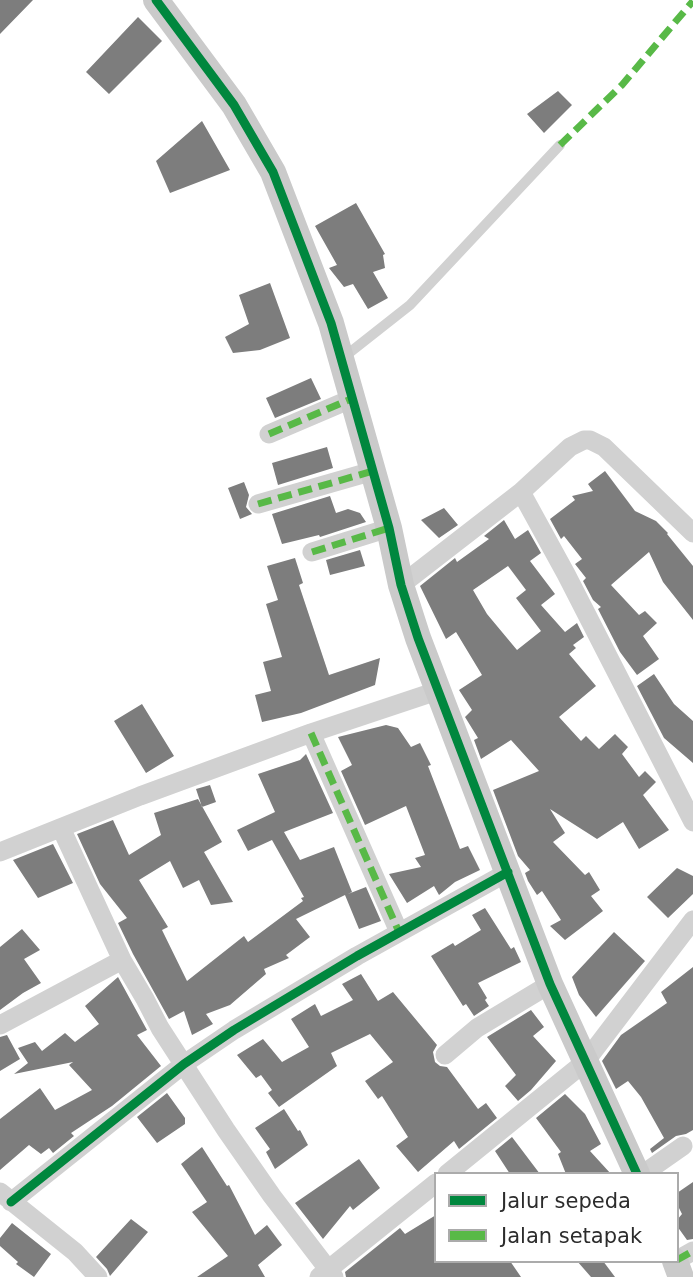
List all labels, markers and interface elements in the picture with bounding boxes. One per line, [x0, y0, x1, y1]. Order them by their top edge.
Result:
legend [434, 1172, 679, 1263]
text: Jalur sepeda [501, 1189, 631, 1213]
text: Jalan setapak [501, 1224, 642, 1248]

